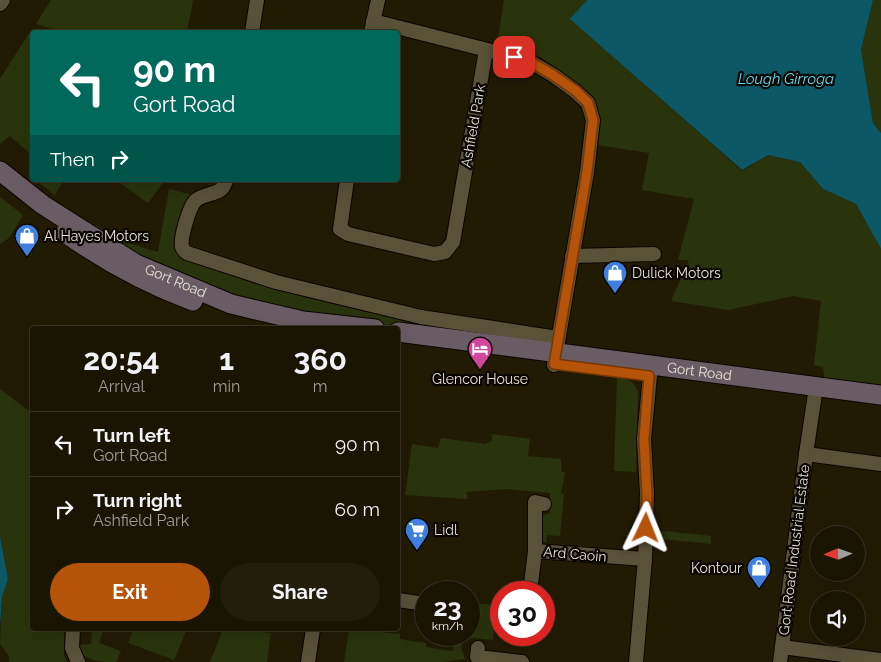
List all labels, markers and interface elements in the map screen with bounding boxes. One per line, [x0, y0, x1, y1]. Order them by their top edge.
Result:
pin [493, 36, 535, 78]
icon: arrive [500, 43, 528, 71]
text: 90 m [133, 49, 216, 90]
icon: left [50, 50, 115, 115]
water label: Lough Girroga [738, 70, 834, 88]
street label: Ashfield Park [458, 83, 488, 169]
text: Gort Road [133, 91, 235, 117]
icon: right [105, 145, 133, 173]
text: Then [50, 148, 95, 170]
shop icon: Al Hayes Motors [14, 223, 40, 257]
place label: Al Hayes Motors [44, 228, 149, 244]
shop icon: Dulick Motors [602, 260, 628, 294]
street label: Gort Road [143, 261, 209, 301]
place label: Dulick Motors [632, 265, 721, 281]
hotel icon: Glencor House [467, 336, 493, 370]
text: 20:54 [83, 342, 160, 377]
text: 1 [219, 342, 234, 377]
text: 360 [293, 342, 347, 377]
street label: Gort Road [666, 359, 733, 383]
place label: Glencor House [432, 371, 528, 387]
text: Arrival [98, 377, 145, 396]
text: min [213, 377, 240, 396]
text: m [313, 377, 328, 396]
text: Turn left [93, 424, 170, 446]
icon: left [50, 430, 78, 458]
text: 90 m [335, 433, 380, 455]
text: Gort Road [93, 446, 167, 465]
street label: Gort Road Industrial Estate [776, 464, 812, 636]
text: Turn right [93, 489, 182, 511]
icon: right [50, 495, 78, 523]
text: 60 m [335, 498, 380, 520]
position arrow [619, 501, 671, 553]
text: Ashfield Park [93, 511, 189, 530]
supermarket icon: Lidl [404, 517, 430, 551]
place label: Lidl [434, 522, 458, 538]
north arrow [810, 526, 865, 581]
map controls [810, 526, 865, 646]
street label: Ard Caoin [543, 543, 607, 565]
shop icon: Kontour [746, 555, 772, 589]
place label: Kontour [691, 560, 742, 576]
button: Exit [50, 563, 210, 621]
button: Share [220, 563, 380, 621]
speed limit sign: 30 [490, 581, 555, 646]
button: sound [810, 591, 865, 646]
text: 23 [433, 592, 462, 622]
text: km/h [432, 619, 463, 633]

